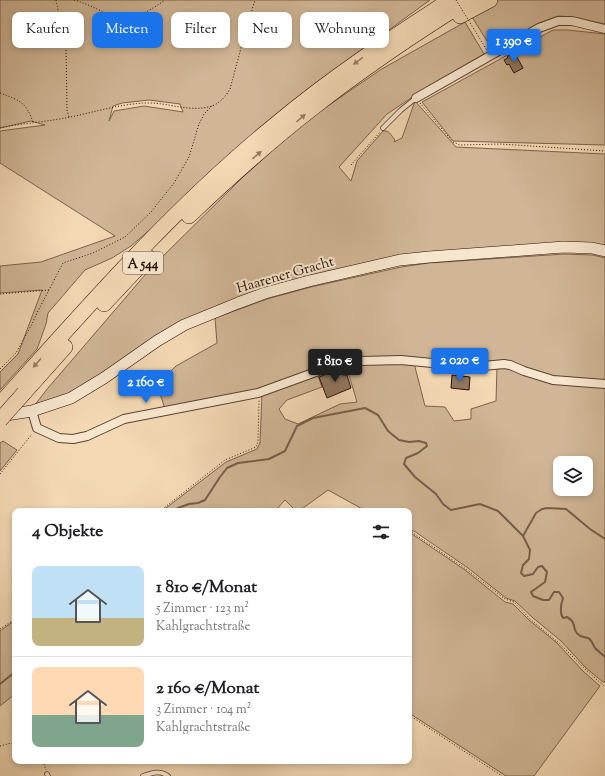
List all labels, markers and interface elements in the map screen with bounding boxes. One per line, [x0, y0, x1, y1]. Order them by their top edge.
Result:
chip: Kaufen [12, 12, 84, 48]
chip: Mieten [92, 12, 163, 48]
chip: Filter [171, 12, 230, 48]
chip: Neu [238, 12, 292, 48]
chip: Wohnung [300, 12, 389, 48]
pin: 1 390 € [477, 29, 551, 63]
text: 1 390 € [496, 33, 532, 51]
one-way arrow [353, 57, 363, 65]
one-way arrow [295, 114, 306, 122]
one-way arrow [251, 150, 262, 159]
road number: A 544 [123, 252, 163, 274]
street label: Haarener Gracht [234, 252, 337, 299]
pin: 2 020 € [423, 348, 497, 382]
pin: 1 810 € [298, 349, 372, 383]
text: 2 020 € [440, 352, 480, 370]
text: 1 810 € [317, 353, 353, 371]
one-way arrow [32, 358, 41, 368]
pin: 2 160 € [109, 370, 183, 404]
text: 2 160 € [127, 374, 165, 392]
map controls [553, 456, 593, 496]
button: layers [553, 456, 593, 496]
text: 4 Objekte [32, 520, 103, 544]
icon: filters [370, 521, 392, 543]
text: 1 810 €/Monat [156, 576, 257, 600]
icon: home [64, 582, 112, 630]
text: 5 Zimmer · 123 m² [156, 600, 249, 618]
text: Kahlgrachtstraße [156, 618, 251, 636]
text: 2 160 €/Monat [156, 677, 259, 701]
icon: home [64, 683, 112, 731]
text: 3 Zimmer · 104 m² [156, 701, 251, 719]
text: Kahlgrachtstraße [156, 719, 251, 737]

